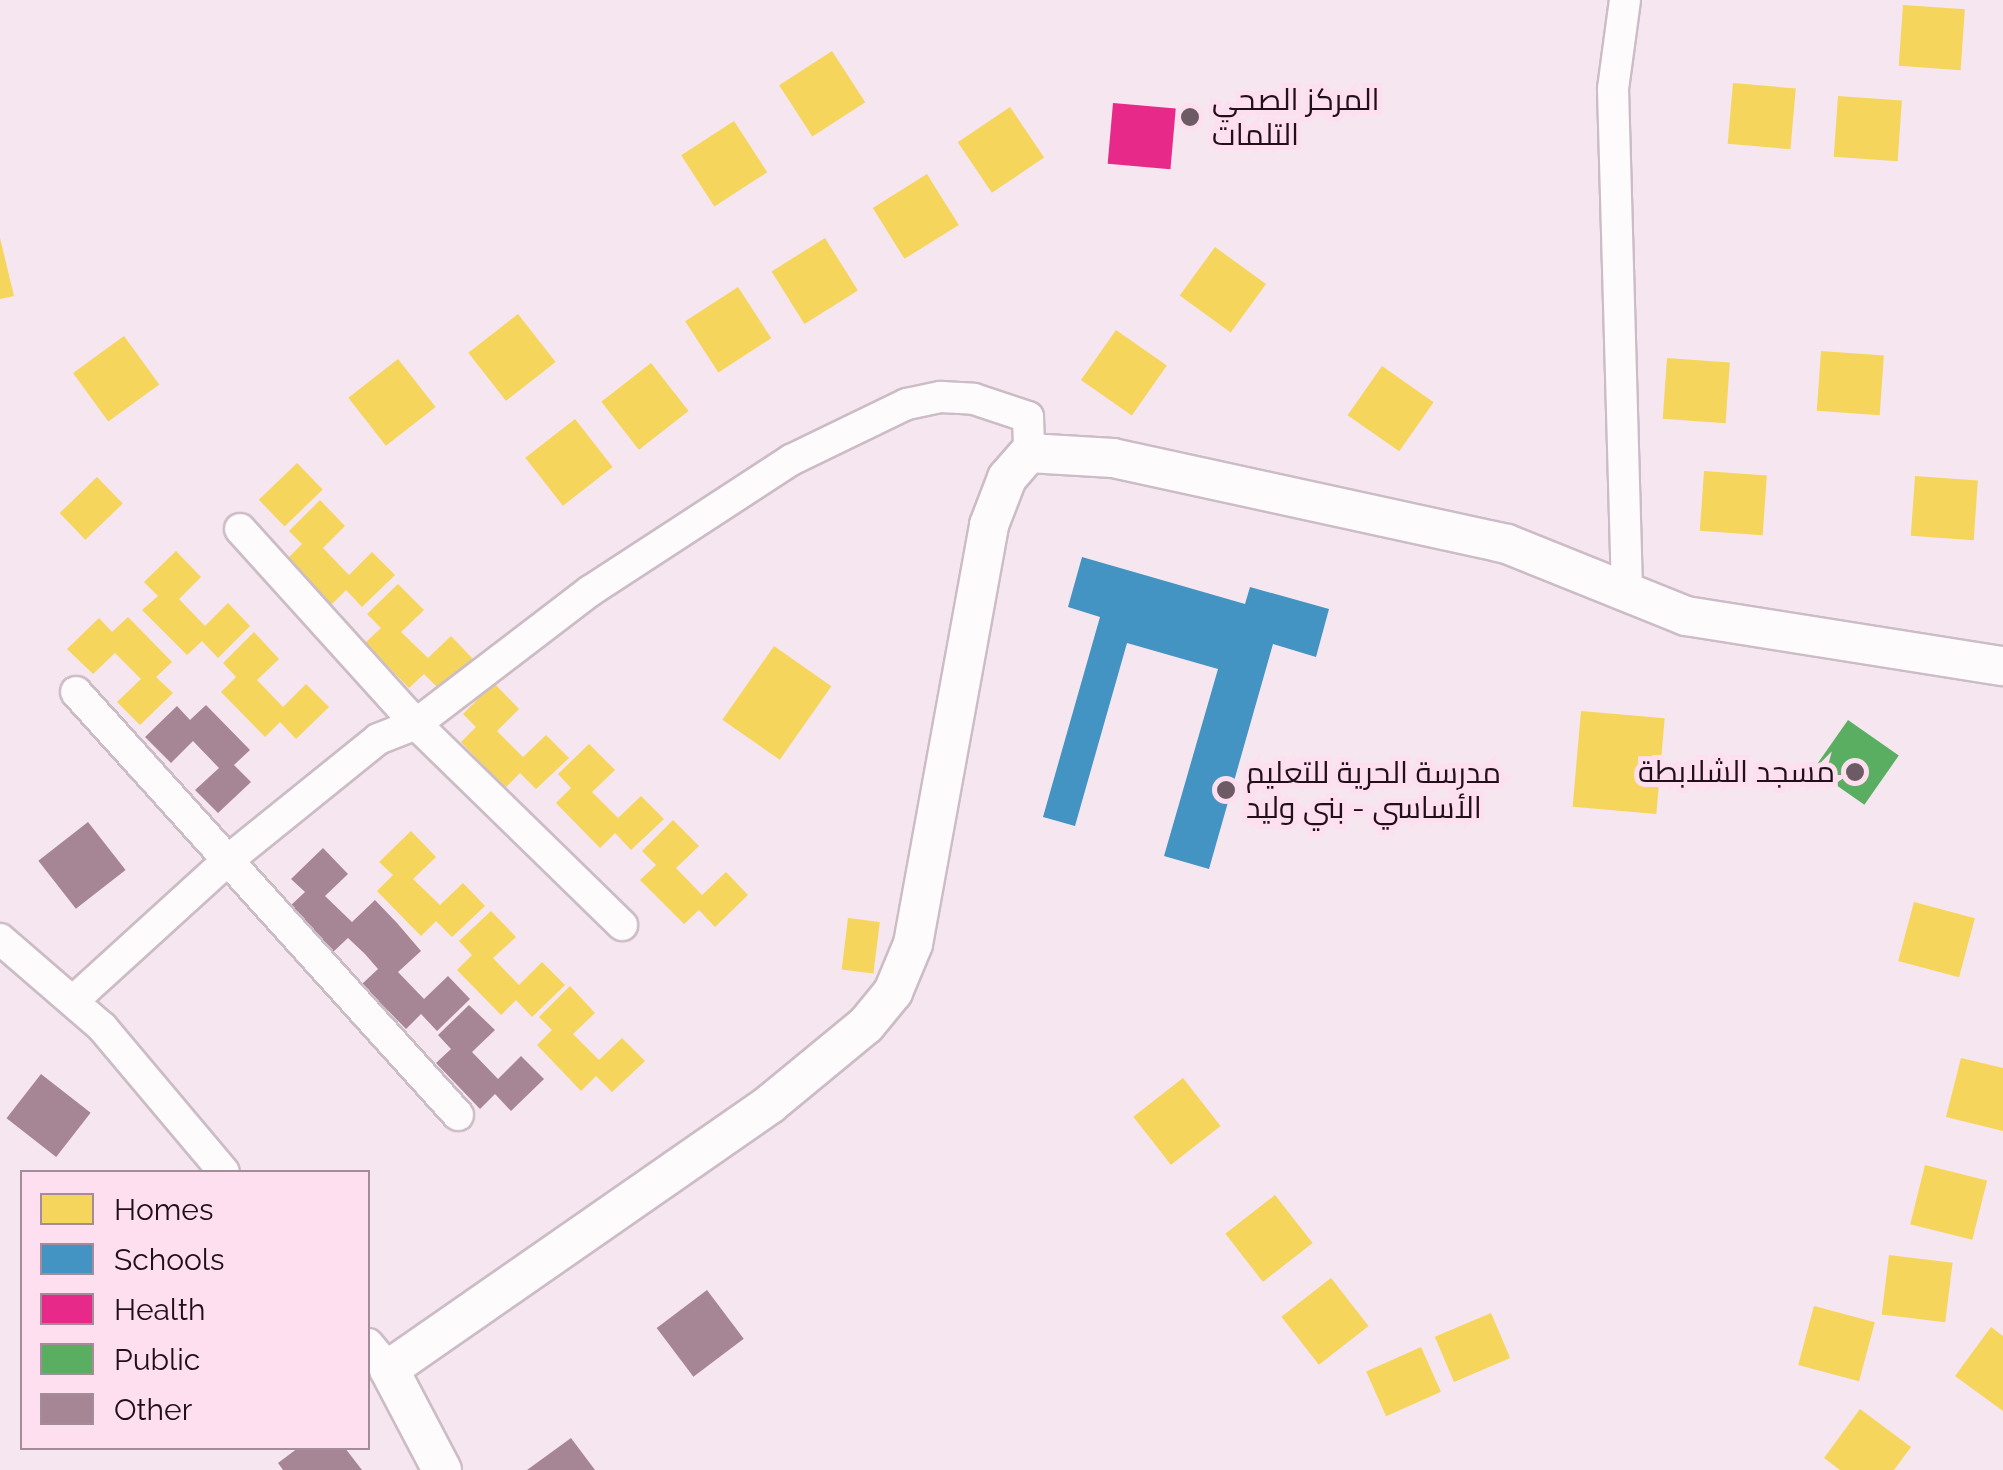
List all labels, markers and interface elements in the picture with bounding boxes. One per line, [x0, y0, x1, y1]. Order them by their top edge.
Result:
place label: المركز الصحي التلمات [1212, 82, 1379, 152]
marker: المركز الصحي التلمات [1177, 104, 1203, 130]
place label: مسجد الشلابطة [1638, 754, 1835, 790]
place label: مدرسة الحرية للتعليم الأساسي - بني وليد [1246, 755, 1501, 826]
marker: مسجد الشلابطة [1844, 761, 1866, 783]
marker: مدرسة الحرية للتعليم الأساسي - بني وليد [1215, 779, 1237, 801]
legend [20, 1170, 370, 1450]
text: Homes [114, 1192, 213, 1227]
text: Schools [114, 1242, 225, 1277]
text: Health [114, 1292, 206, 1327]
text: Public [114, 1342, 200, 1377]
text: Other [114, 1392, 192, 1427]

